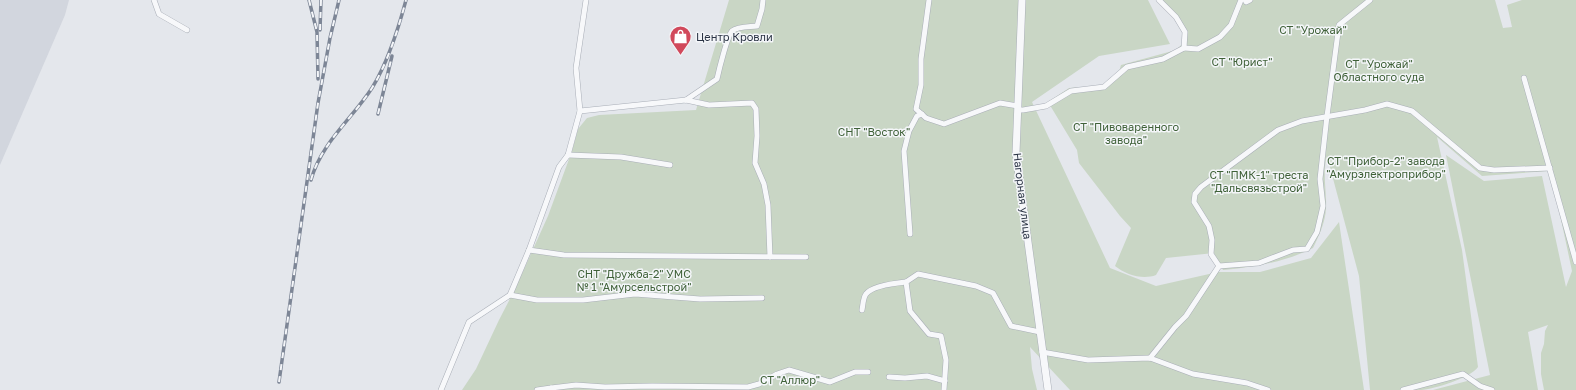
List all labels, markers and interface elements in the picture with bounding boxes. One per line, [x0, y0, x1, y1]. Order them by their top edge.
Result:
shop icon: Центр Кровли [668, 23, 694, 56]
park label: СТ "Урожай" [1279, 23, 1347, 36]
place label: Центр Кровли [696, 30, 773, 43]
park label: СТ "Юрист" [1211, 55, 1273, 68]
park label: СТ "Урожай" Областного суда [1334, 57, 1424, 83]
park label: СТ "Пивоваренного завода" [1073, 120, 1179, 146]
park label: СНТ "Восток" [838, 125, 910, 138]
street label: Нагорная улица [1011, 152, 1035, 240]
park label: СТ "Прибор-2" завода "Амурэлектроприбор" [1326, 154, 1446, 180]
park label: СТ "ПМК-1" треста "Дальсвязьстрой" [1210, 168, 1309, 194]
park label: СНТ "Дружба-2" УМС № 1 "Амурсельстрой" [577, 267, 691, 293]
park label: СТ "Аллюр" [760, 373, 820, 386]

